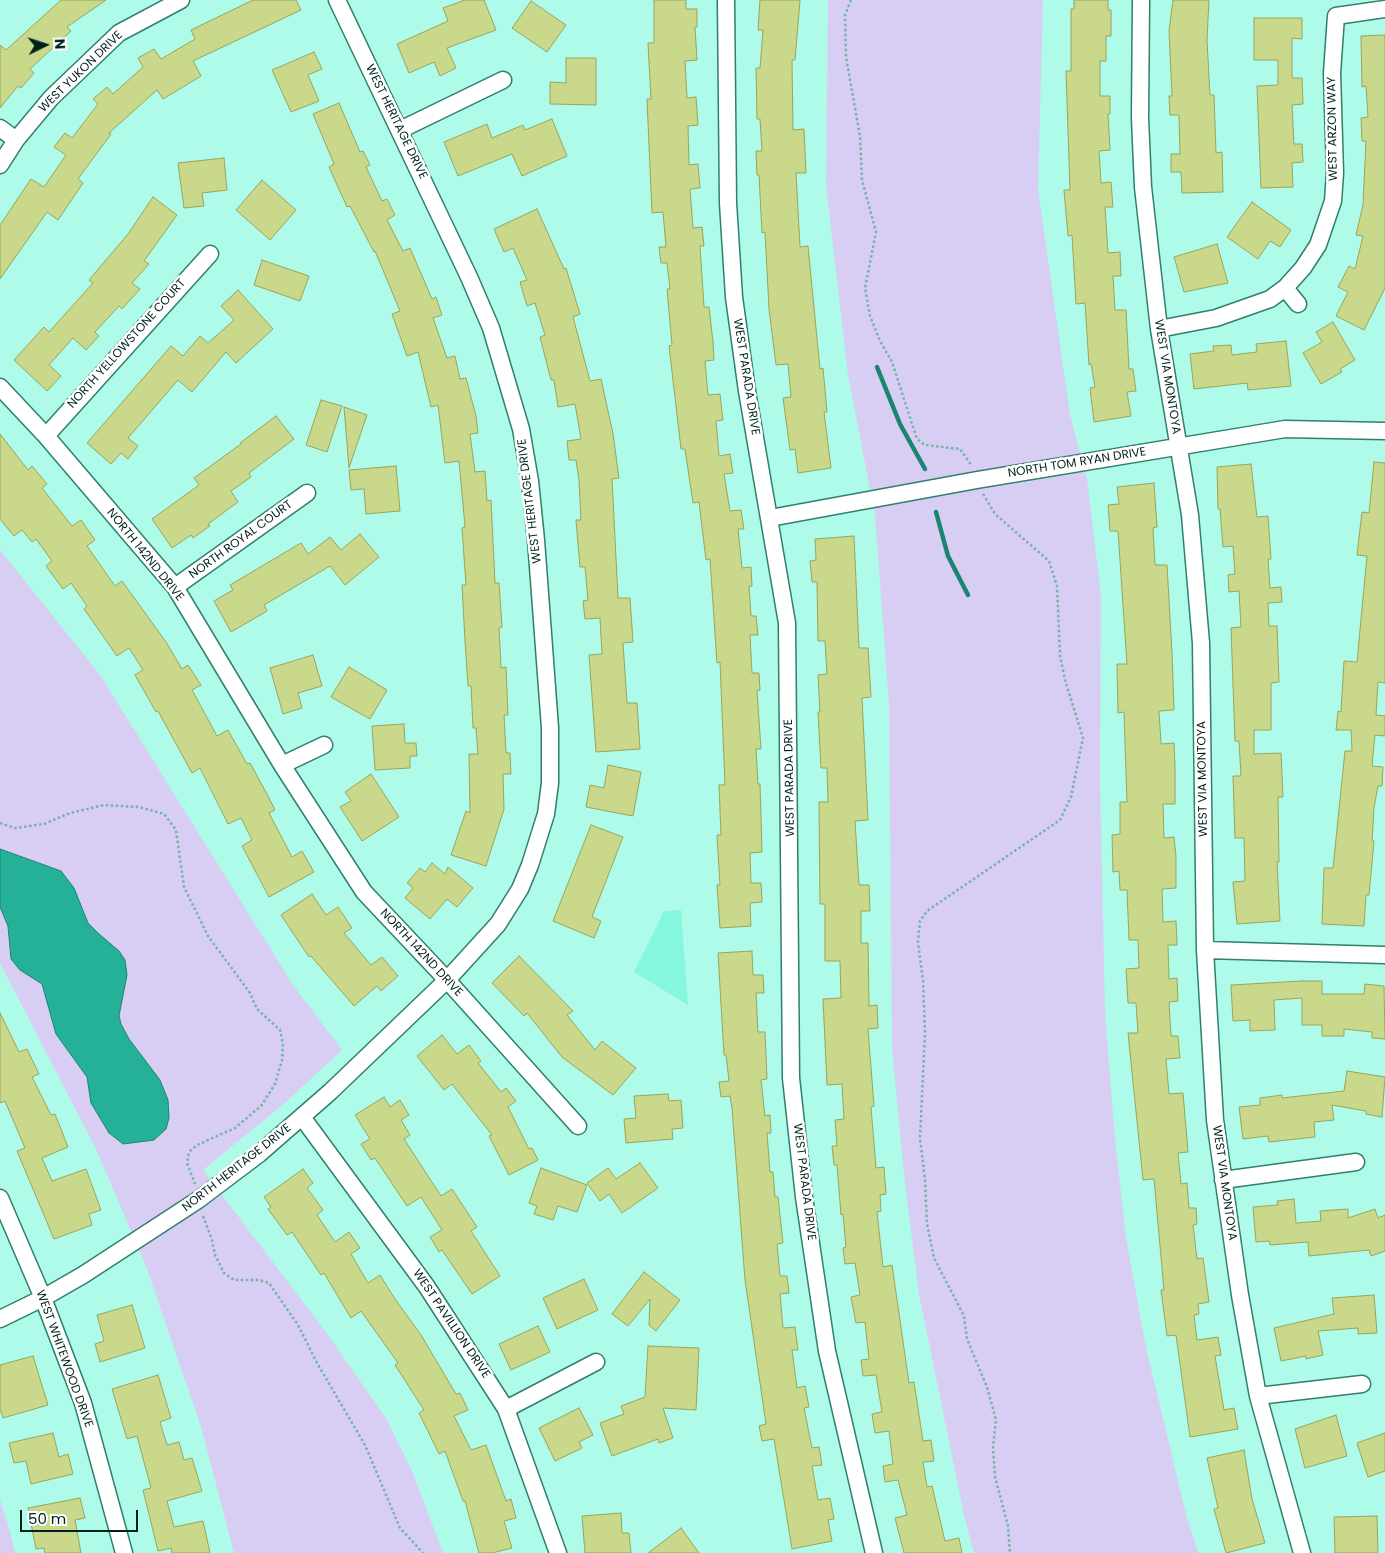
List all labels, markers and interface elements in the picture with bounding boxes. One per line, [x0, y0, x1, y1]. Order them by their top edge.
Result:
north arrow [20, 20, 70, 70]
street label: WEST YUKON DRIVE [36, 28, 126, 116]
street label: WEST HERITAGE DRIVE [362, 62, 430, 182]
street label: WEST ARZON WAY [1325, 77, 1341, 181]
street label: NORTH YELLOWSTONE COURT [65, 276, 189, 412]
street label: WEST PARADA DRIVE [730, 318, 762, 436]
street label: WEST VIA MONTOYA [1151, 318, 1183, 436]
street label: WEST HERITAGE DRIVE [515, 438, 545, 564]
street label: NORTH TOM RYAN DRIVE [1007, 445, 1147, 481]
street label: NORTH ROYAL COURT [187, 498, 295, 582]
street label: NORTH 142ND DRIVE [103, 506, 187, 604]
street label: WEST PARADA DRIVE [782, 719, 798, 837]
street label: WEST VIA MONTOYA [1195, 721, 1211, 837]
street label: NORTH 142ND DRIVE [377, 906, 465, 1000]
street label: NORTH HERITAGE DRIVE [180, 1121, 294, 1215]
street label: WEST PARADA DRIVE [790, 1123, 818, 1241]
street label: WEST VIA MONTOYA [1209, 1124, 1239, 1242]
street label: WEST PAVILLION DRIVE [409, 1267, 493, 1381]
street label: WEST WHITEWOOD DRIVE [32, 1288, 96, 1430]
scale bar [22, 1500, 140, 1532]
text: 50 m [28, 1508, 66, 1529]

